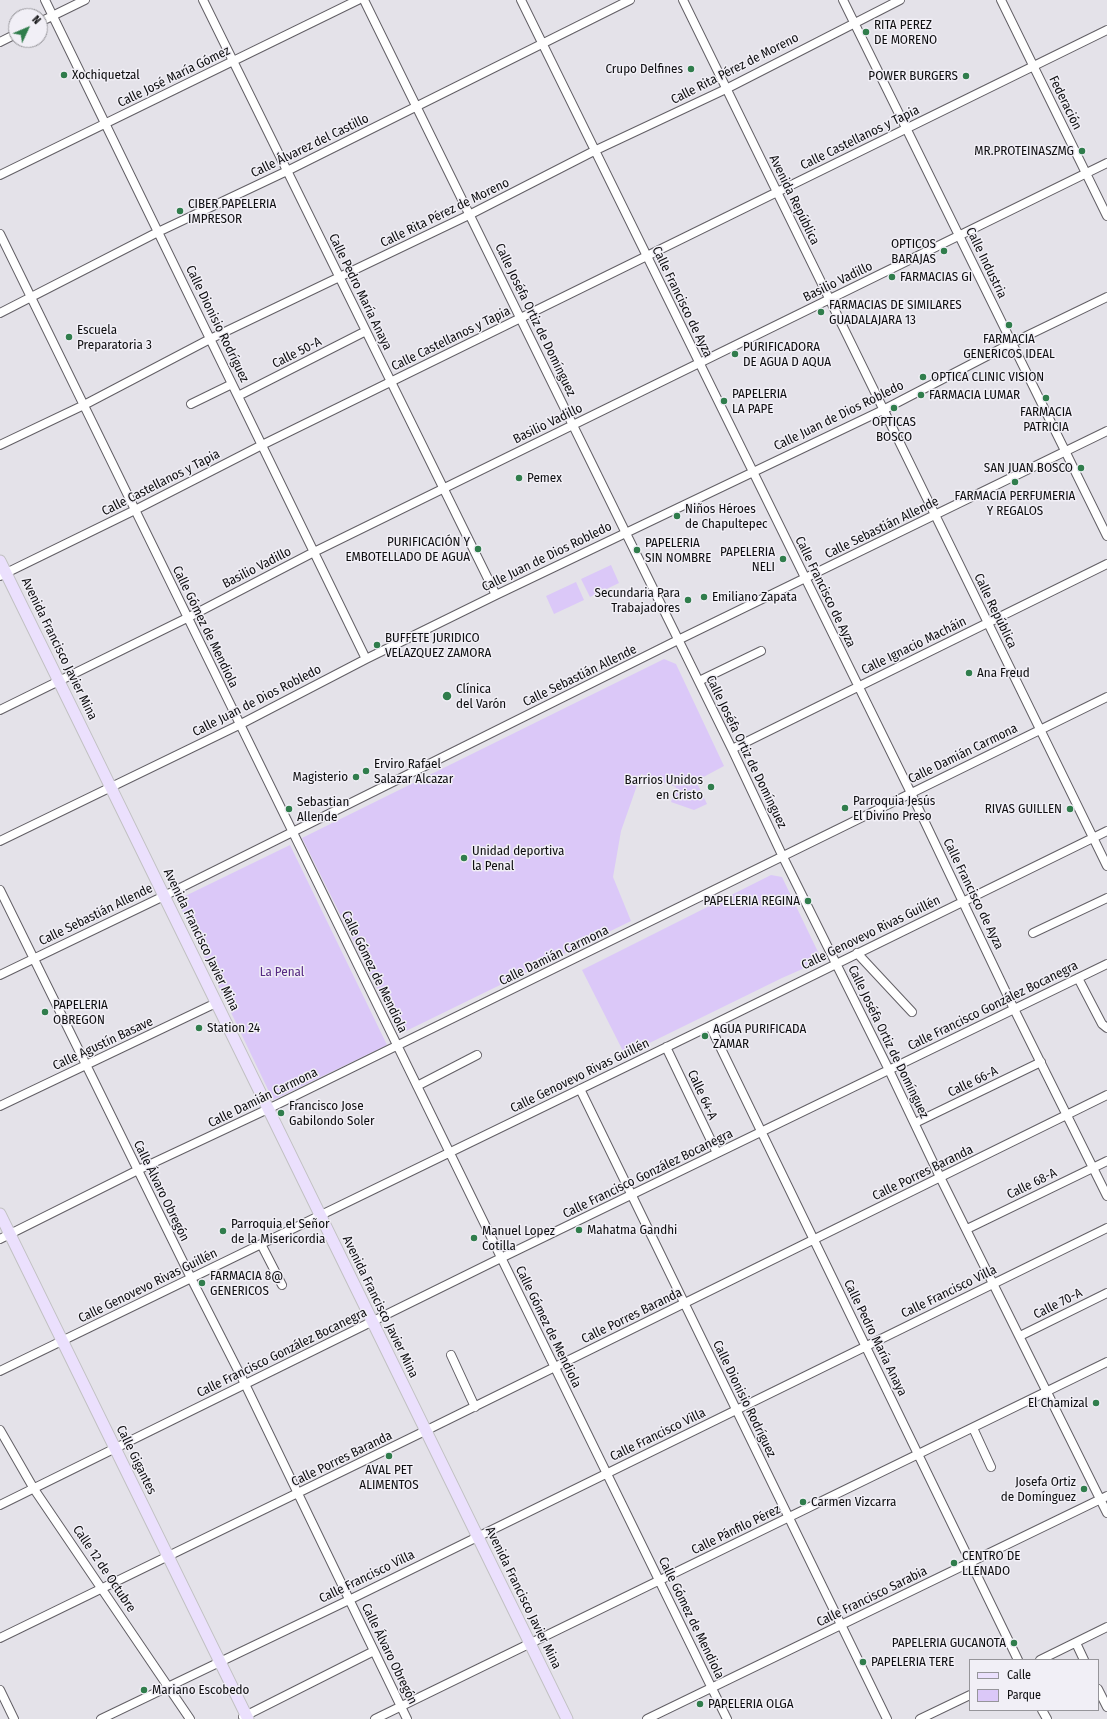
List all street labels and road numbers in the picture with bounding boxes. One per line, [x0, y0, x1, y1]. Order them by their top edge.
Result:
street label: Calle Rita Pérez de Moreno [669, 30, 801, 108]
street label: Calle José María Gómez [115, 43, 233, 111]
street label: Federación [1045, 73, 1085, 133]
street label: Calle Castellanos y Tapia [798, 102, 922, 174]
street label: Calle Álvarez del Castillo [249, 111, 371, 181]
street label: Avenida República [766, 153, 822, 247]
street label: Calle Rita Pérez de Moreno [378, 175, 512, 251]
street label: Calle Industria [962, 225, 1010, 301]
street label: Calle Pedro María Anaya [325, 231, 395, 353]
street label: Calle Joséfa Ortiz de Domínguez [491, 241, 579, 399]
street label: Calle Francisco de Ayza [648, 244, 716, 360]
street label: Basilio Vadillo [801, 259, 875, 305]
street label: Calle Dionisio Rodríguez [182, 263, 252, 385]
street label: Calle Castellanos y Tapia [389, 303, 513, 375]
street label: Calle 50-A [270, 334, 324, 372]
street label: Calle Juan de Dios Robledo [772, 378, 906, 454]
street label: Basilio Vadillo [511, 401, 585, 447]
street label: Calle Castellanos y Tapia [99, 446, 223, 520]
street label: Calle Sebastián Allende [823, 494, 941, 562]
street label: Calle Juan de Dios Robledo [480, 519, 614, 595]
street label: Calle Francisco de Ayza [791, 534, 859, 650]
street label: Basilio Vadillo [220, 544, 294, 592]
street label: Calle Gómez de Mendiola [169, 564, 241, 690]
street label: Calle República [970, 571, 1020, 651]
street label: Avenida Francisco Javier Mina [18, 575, 100, 723]
street label: Calle Ignacio Macháin [859, 614, 969, 678]
street label: Calle Sebastián Allende [521, 642, 639, 710]
street label: Calle Juan de Dios Robledo [190, 662, 324, 740]
street label: Calle Joséfa Ortiz de Domínguez [702, 673, 790, 831]
street label: Calle Damián Carmona [906, 721, 1020, 787]
street label: Calle Francisco de Ayza [939, 836, 1007, 952]
street label: Avenida Francisco Javier Mina [160, 866, 242, 1014]
street label: Calle Sebastián Allende [37, 881, 155, 949]
street label: Calle Genovevo Rivas Guillén [799, 893, 943, 973]
street label: Calle Gómez de Mendiola [338, 909, 410, 1035]
street label: Calle Damián Carmona [497, 923, 611, 989]
street label: Calle Francisco González Bocanegra [906, 958, 1080, 1054]
street label: Calle Joséfa Ortiz de Domínguez [844, 963, 932, 1121]
street label: Calle Agustín Basave [50, 1014, 156, 1074]
street label: Calle Genovevo Rivas Guillén [508, 1036, 652, 1116]
street label: Calle 66-A [946, 1063, 1000, 1101]
street label: Calle Damián Carmona [206, 1065, 320, 1131]
street label: Calle 64-A [684, 1068, 720, 1122]
street label: Calle Francisco González Bocanegra [561, 1126, 735, 1222]
street label: Calle Álvaro Obregón [130, 1138, 192, 1244]
street label: Calle Porres Baranda [870, 1142, 976, 1204]
street label: Calle 68-A [1005, 1165, 1059, 1203]
street label: Avenida Francisco Javier Mina [339, 1233, 421, 1381]
street label: Calle Genovevo Rivas Guillén [76, 1246, 220, 1326]
street label: Calle Francisco Villa [899, 1262, 999, 1322]
street label: Calle Gómez de Mendiola [512, 1264, 584, 1390]
street label: Calle Pedro María Anaya [840, 1277, 910, 1399]
street label: Calle Porres Baranda [579, 1285, 685, 1347]
street label: Calle 70-A [1031, 1285, 1085, 1323]
street label: Calle Francisco González Bocanegra [195, 1305, 369, 1401]
street label: Calle Dionisio Rodríguez [709, 1338, 779, 1460]
street label: Calle Francisco Villa [608, 1405, 708, 1465]
street label: Calle Gigantes [113, 1423, 159, 1497]
street label: Calle Porres Baranda [289, 1428, 395, 1490]
street label: Calle Pánfilo Pérez [689, 1502, 783, 1558]
street label: Calle 12 de Octubre [69, 1523, 139, 1615]
street label: Avenida Francisco Javier Mina [482, 1524, 564, 1672]
street label: Calle Francisco Villa [317, 1547, 417, 1607]
street label: Calle Gómez de Mendiola [655, 1555, 727, 1681]
street label: Calle Francisco Sarabia [814, 1563, 930, 1631]
street label: Calle Álvaro Obregón [358, 1601, 420, 1707]

